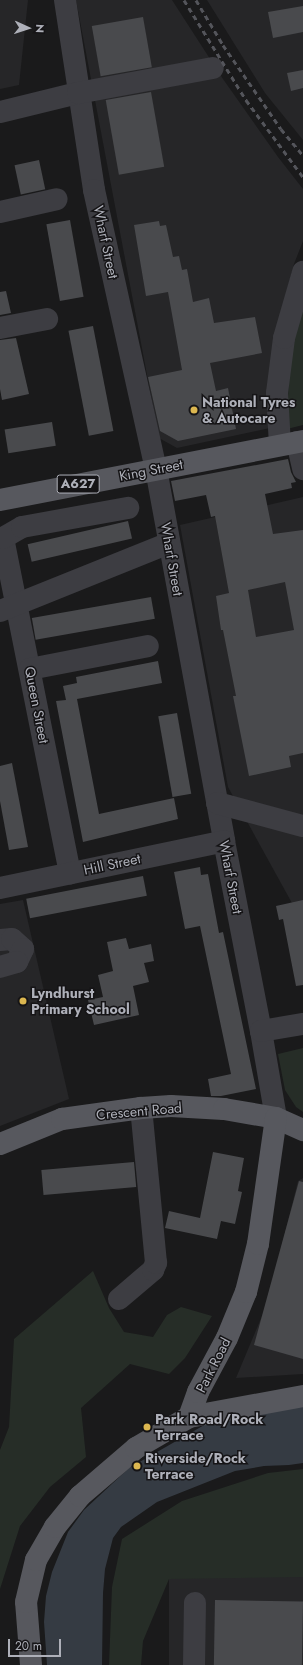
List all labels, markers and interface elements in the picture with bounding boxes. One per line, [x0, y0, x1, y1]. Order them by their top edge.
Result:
north arrow [8, 8, 48, 48]
text: N [32, 24, 48, 33]
street label: Wharf Street [90, 204, 122, 280]
place label: National Tyres & Autocare [202, 394, 295, 426]
marker: National Tyres & Autocare [189, 405, 199, 415]
street label: King Street [118, 456, 184, 484]
road number: A627 [56, 473, 100, 495]
street label: Wharf Street [157, 521, 187, 597]
street label: Queen Street [21, 665, 53, 745]
street label: Wharf Street [216, 839, 246, 915]
street label: Hill Street [82, 850, 142, 878]
place label: Lyndhurst Primary School [31, 985, 130, 1018]
marker: Lyndhurst Primary School [18, 996, 28, 1006]
street label: Crescent Road [95, 1099, 183, 1123]
street label: Park Road [192, 1335, 234, 1395]
place label: Park Road/Rock Terrace [155, 1411, 263, 1444]
marker: Park Road/Rock Terrace [142, 1422, 152, 1432]
place label: Riverside/Rock Terrace [145, 1450, 246, 1482]
marker: Riverside/Rock Terrace [132, 1461, 142, 1471]
scale bar [10, 1631, 63, 1657]
text: 20 m [15, 1637, 42, 1655]

